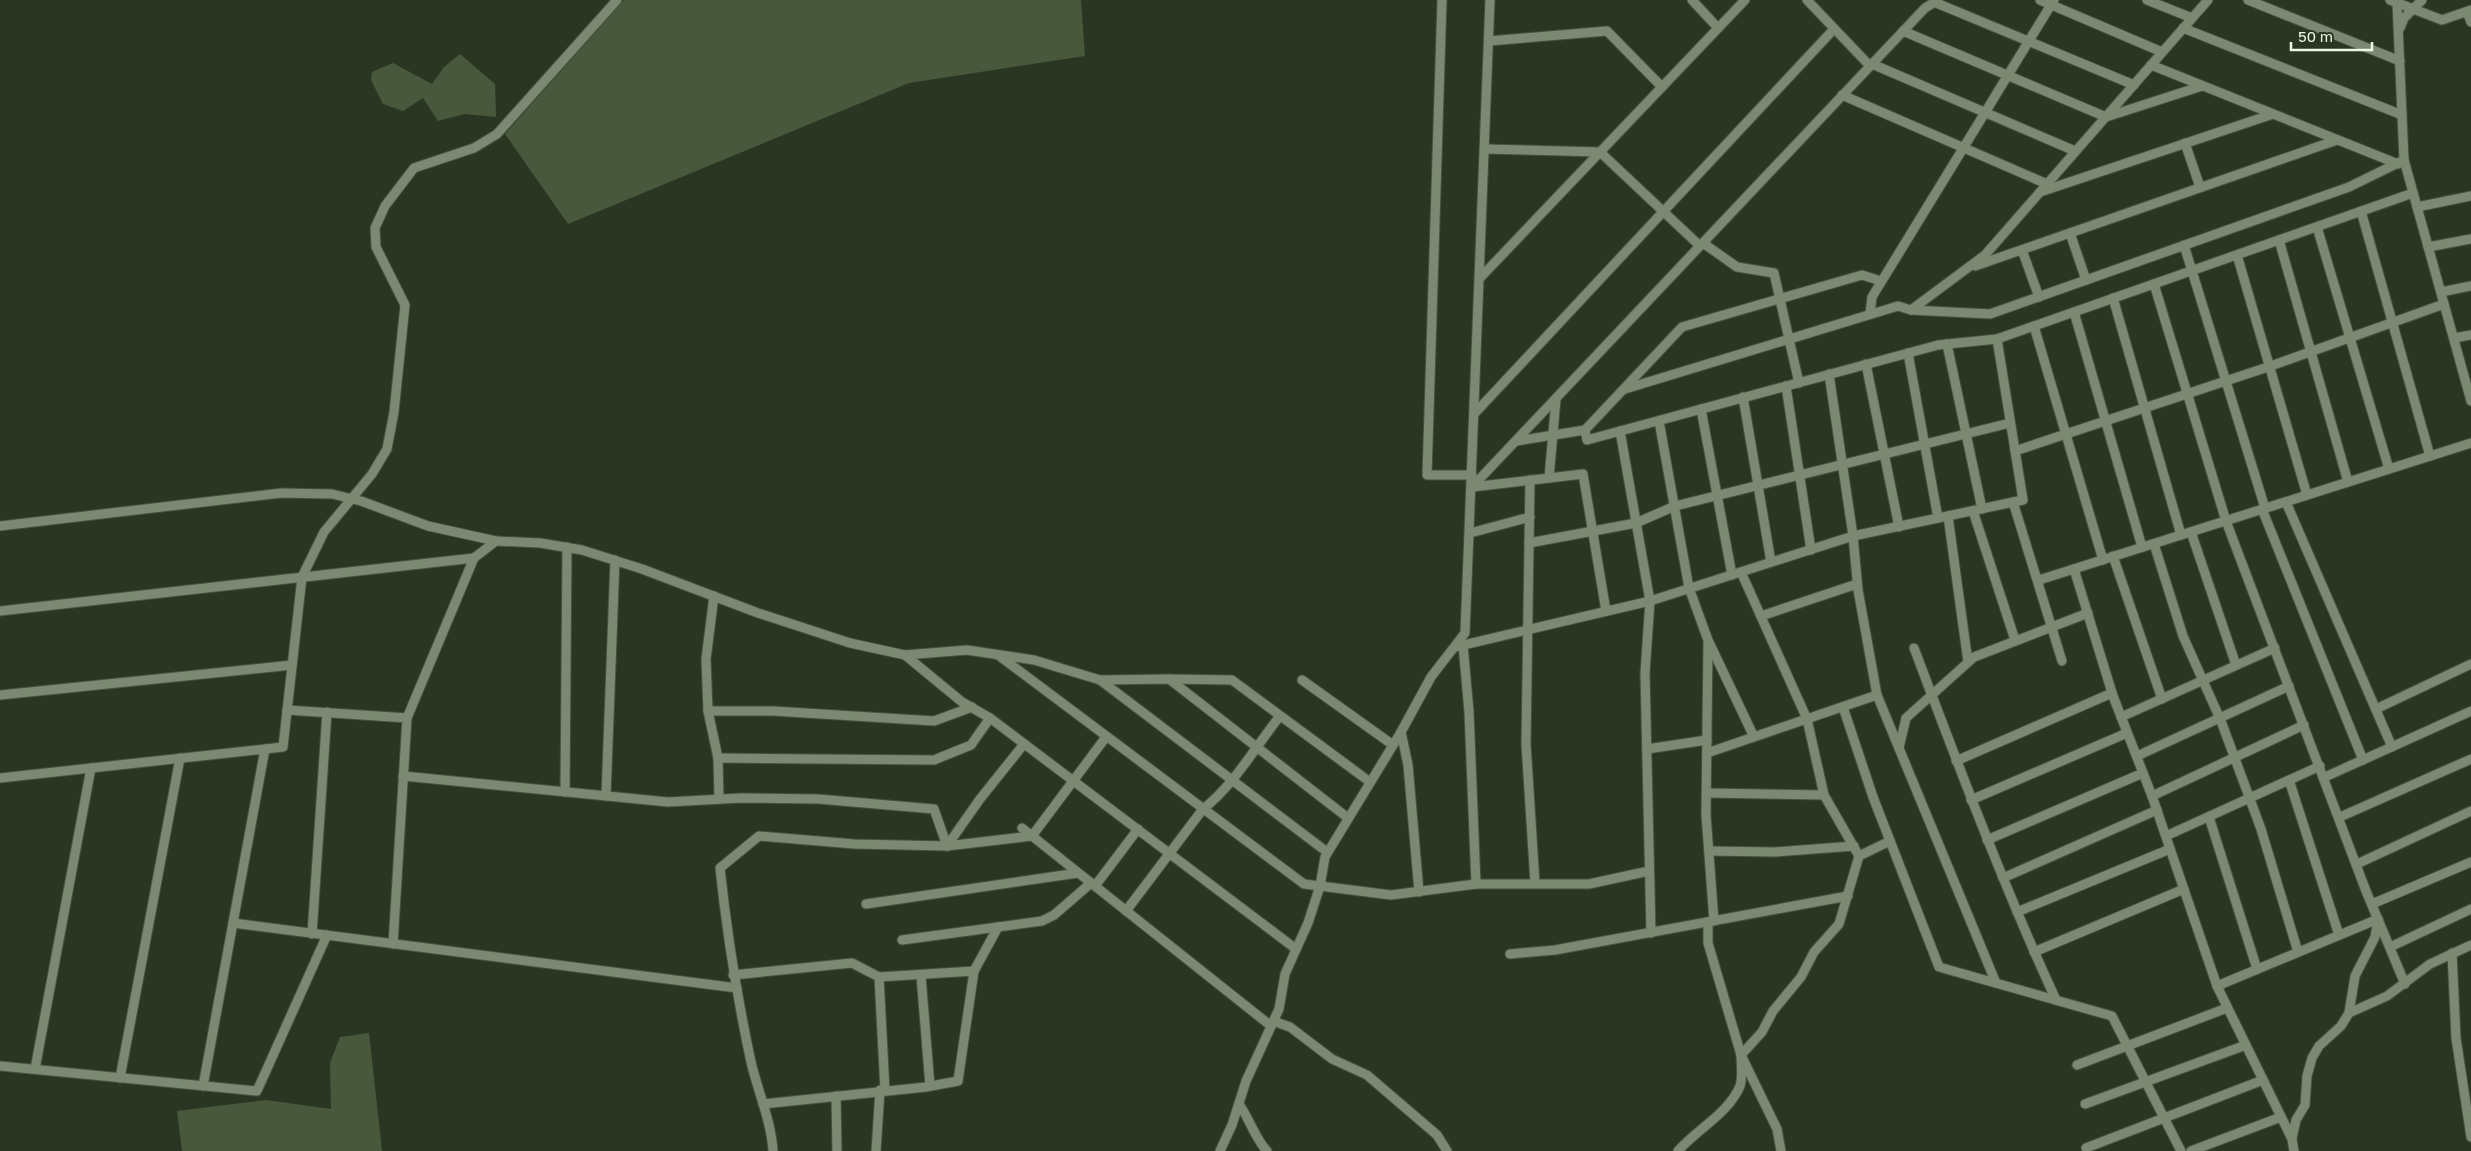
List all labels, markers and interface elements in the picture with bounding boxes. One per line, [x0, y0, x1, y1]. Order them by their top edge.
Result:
scale bar [2291, 20, 2372, 52]
text: 50 m [2298, 27, 2333, 45]

